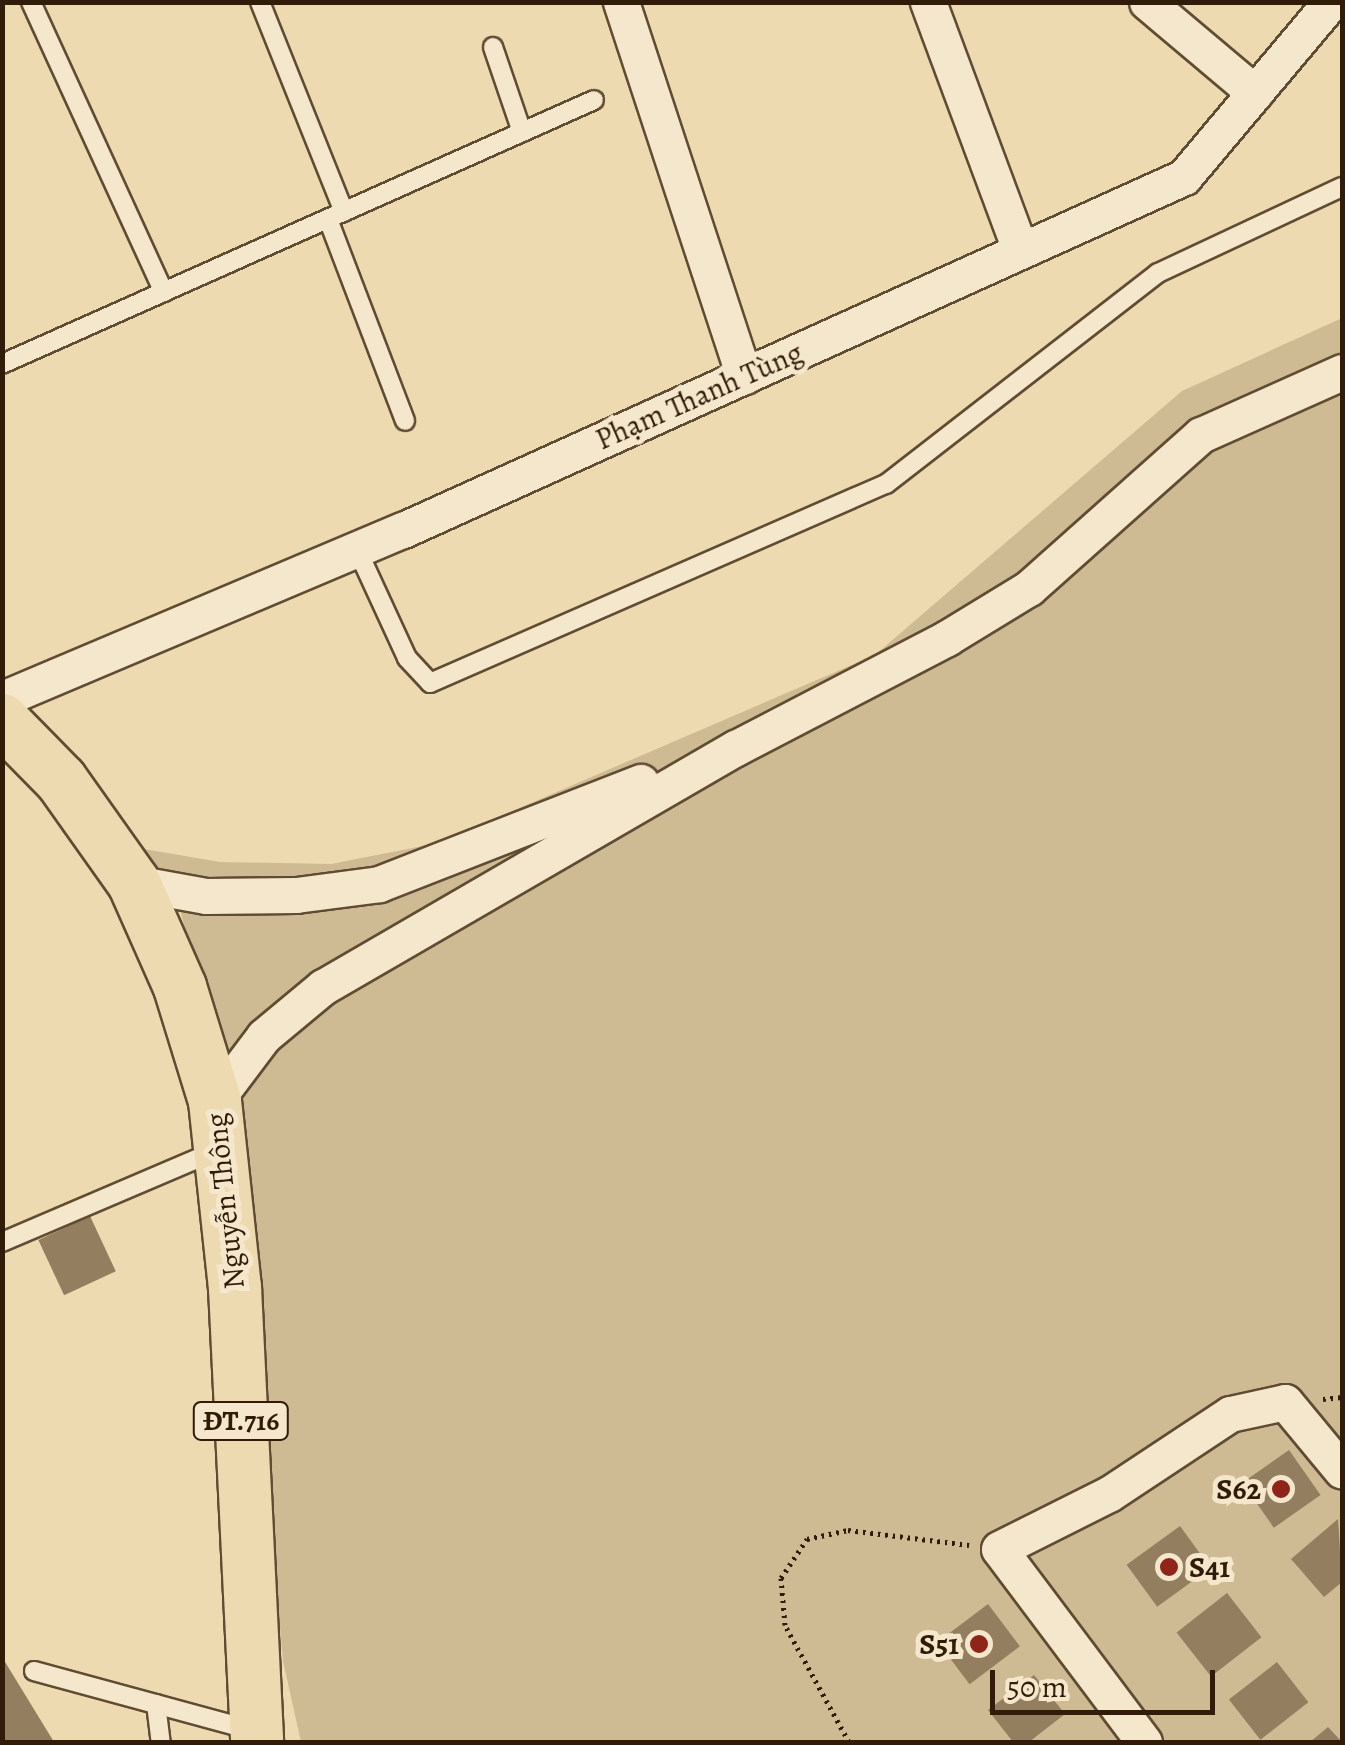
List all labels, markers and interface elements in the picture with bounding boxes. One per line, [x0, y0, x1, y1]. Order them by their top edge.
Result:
street label: Phạm Thanh Tùng [590, 334, 808, 458]
street label: Nguyễn Thông [198, 1111, 252, 1291]
road number: ĐT.716 [191, 1398, 291, 1444]
place label: S62 [1216, 1471, 1261, 1507]
marker: S62 [1270, 1478, 1292, 1500]
place label: S41 [1189, 1549, 1230, 1585]
marker: S41 [1158, 1556, 1180, 1578]
place label: S51 [919, 1626, 959, 1662]
marker: S51 [968, 1633, 990, 1655]
scale bar [995, 1650, 1220, 1712]
text: 50 m [1007, 1667, 1067, 1707]

